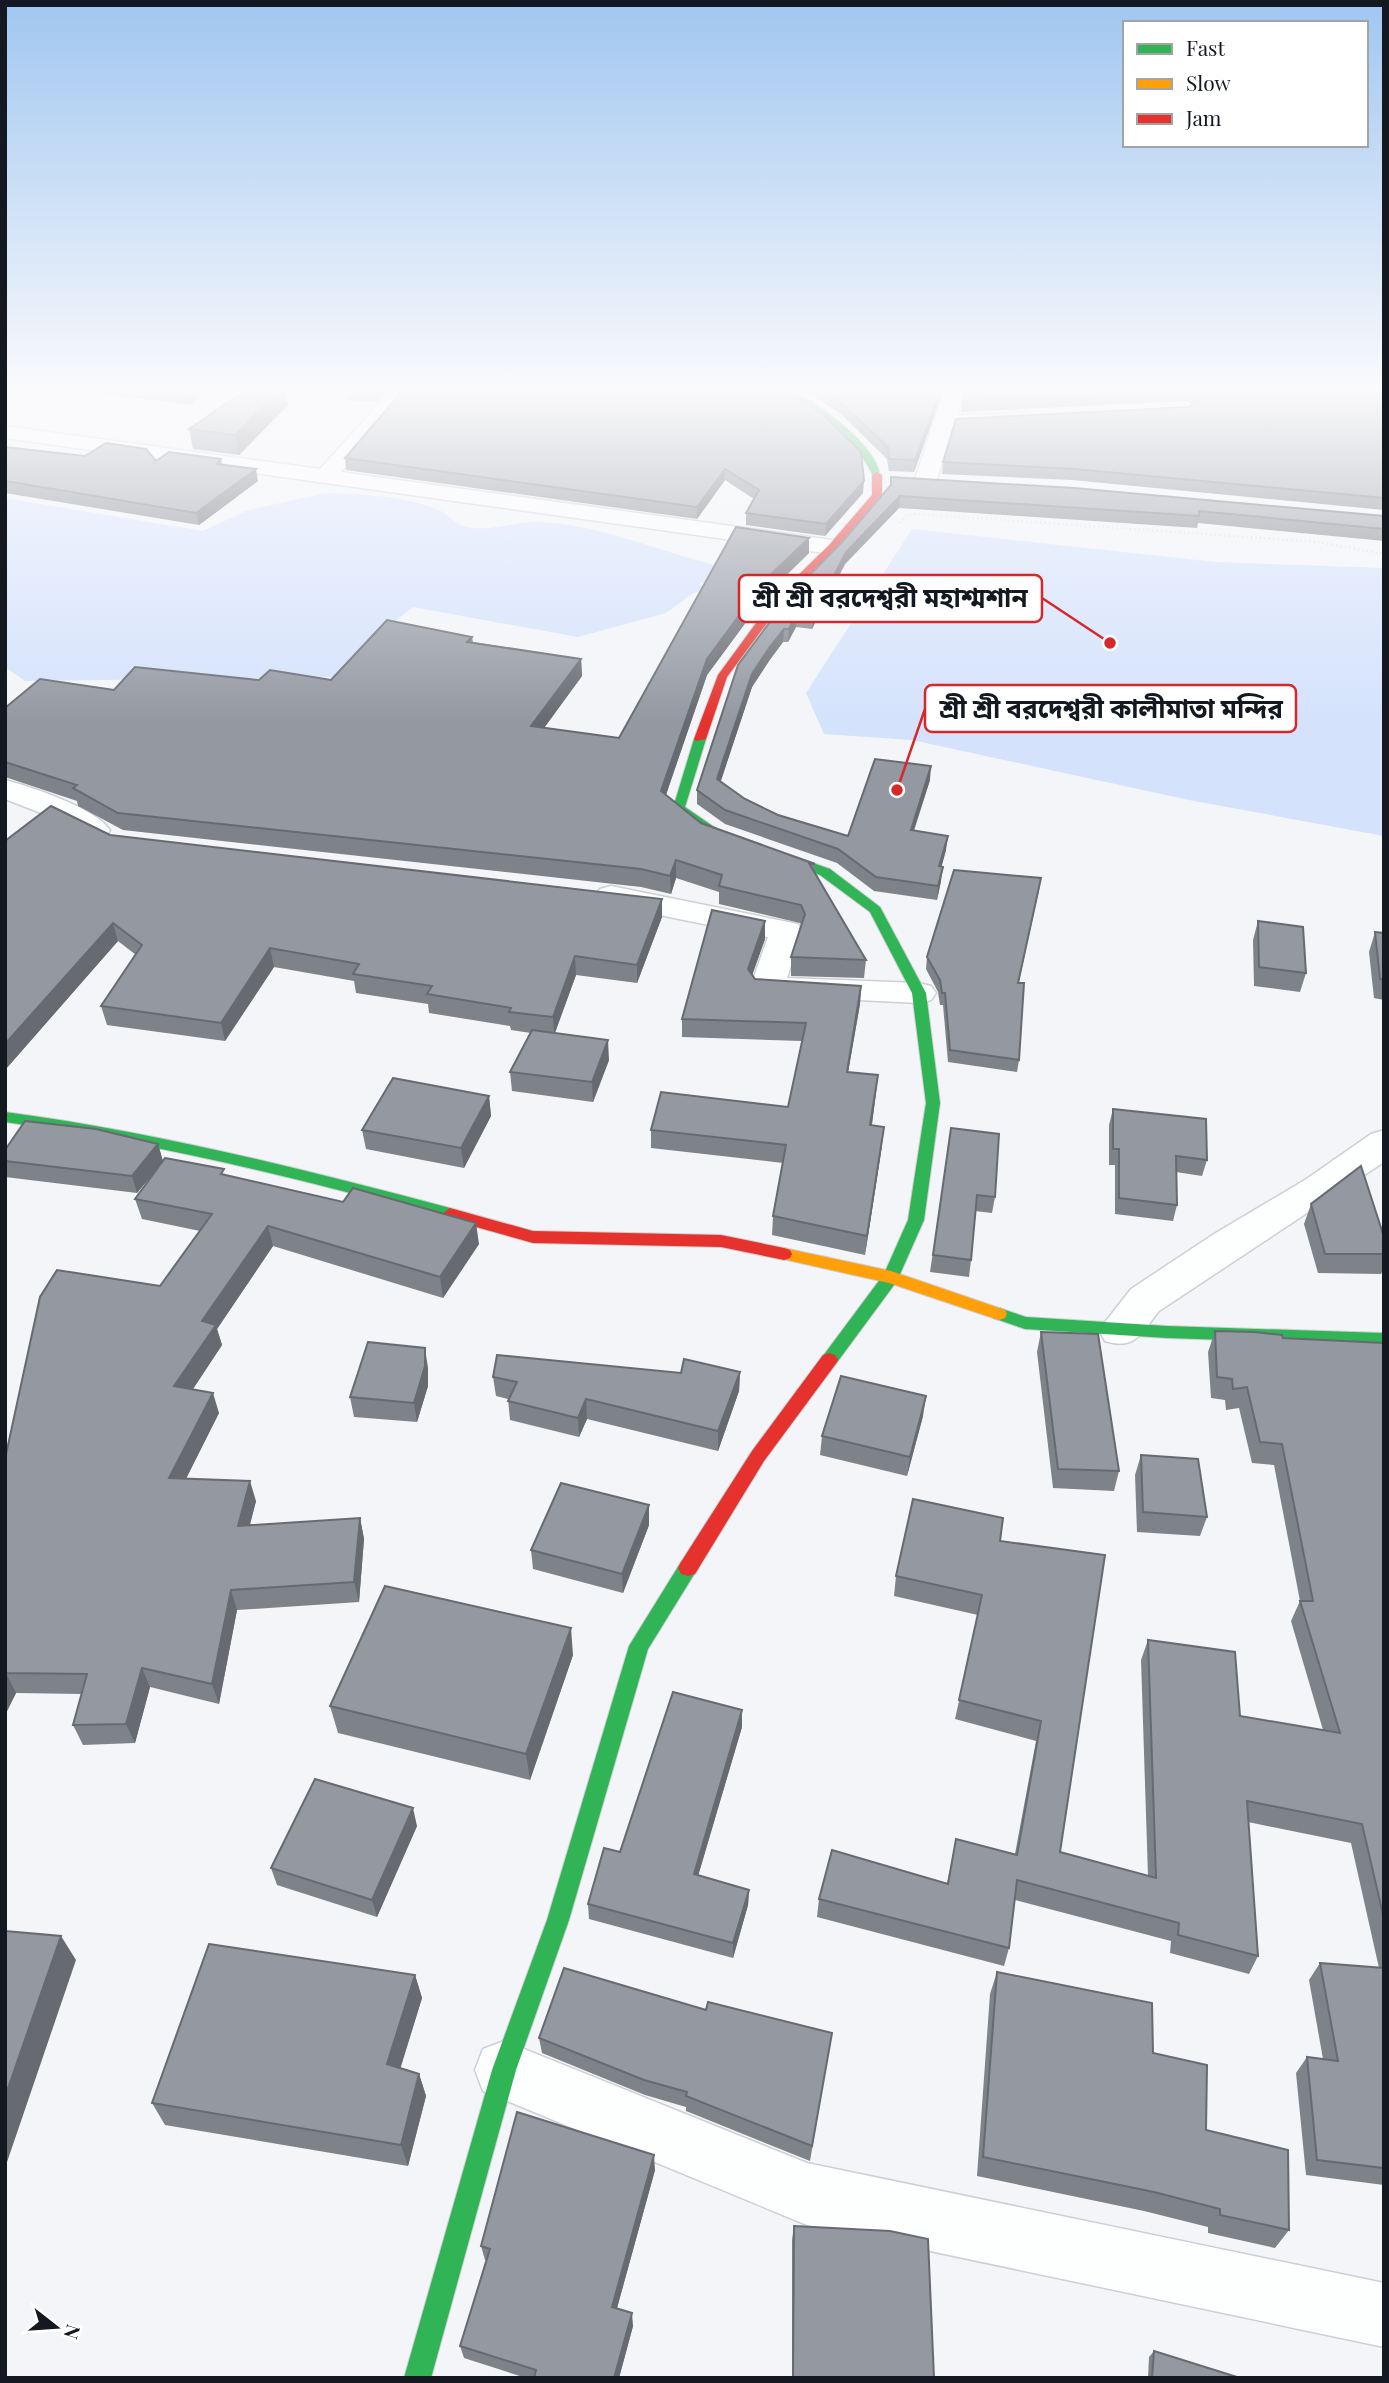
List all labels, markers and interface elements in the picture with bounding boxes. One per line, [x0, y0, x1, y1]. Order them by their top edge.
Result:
legend [1123, 21, 1368, 147]
text: Fast [1186, 33, 1225, 61]
text: Slow [1186, 68, 1231, 96]
text: Jam [1185, 103, 1222, 131]
callout: শ্রী শ্রী বরদেশ্বরী মহাশ্মশান [739, 575, 1042, 622]
text: শ্রী শ্রী বরদেশ্বরী মহাশ্মশান [751, 579, 1028, 614]
callout: শ্রী শ্রী বরদেশ্বরী কালীমাতা মন্দির [925, 685, 1296, 732]
text: শ্রী শ্রী বরদেশ্বরী কালীমাতা মন্দির [938, 690, 1283, 725]
north arrow [21, 2292, 91, 2362]
text: N [59, 2322, 88, 2343]

